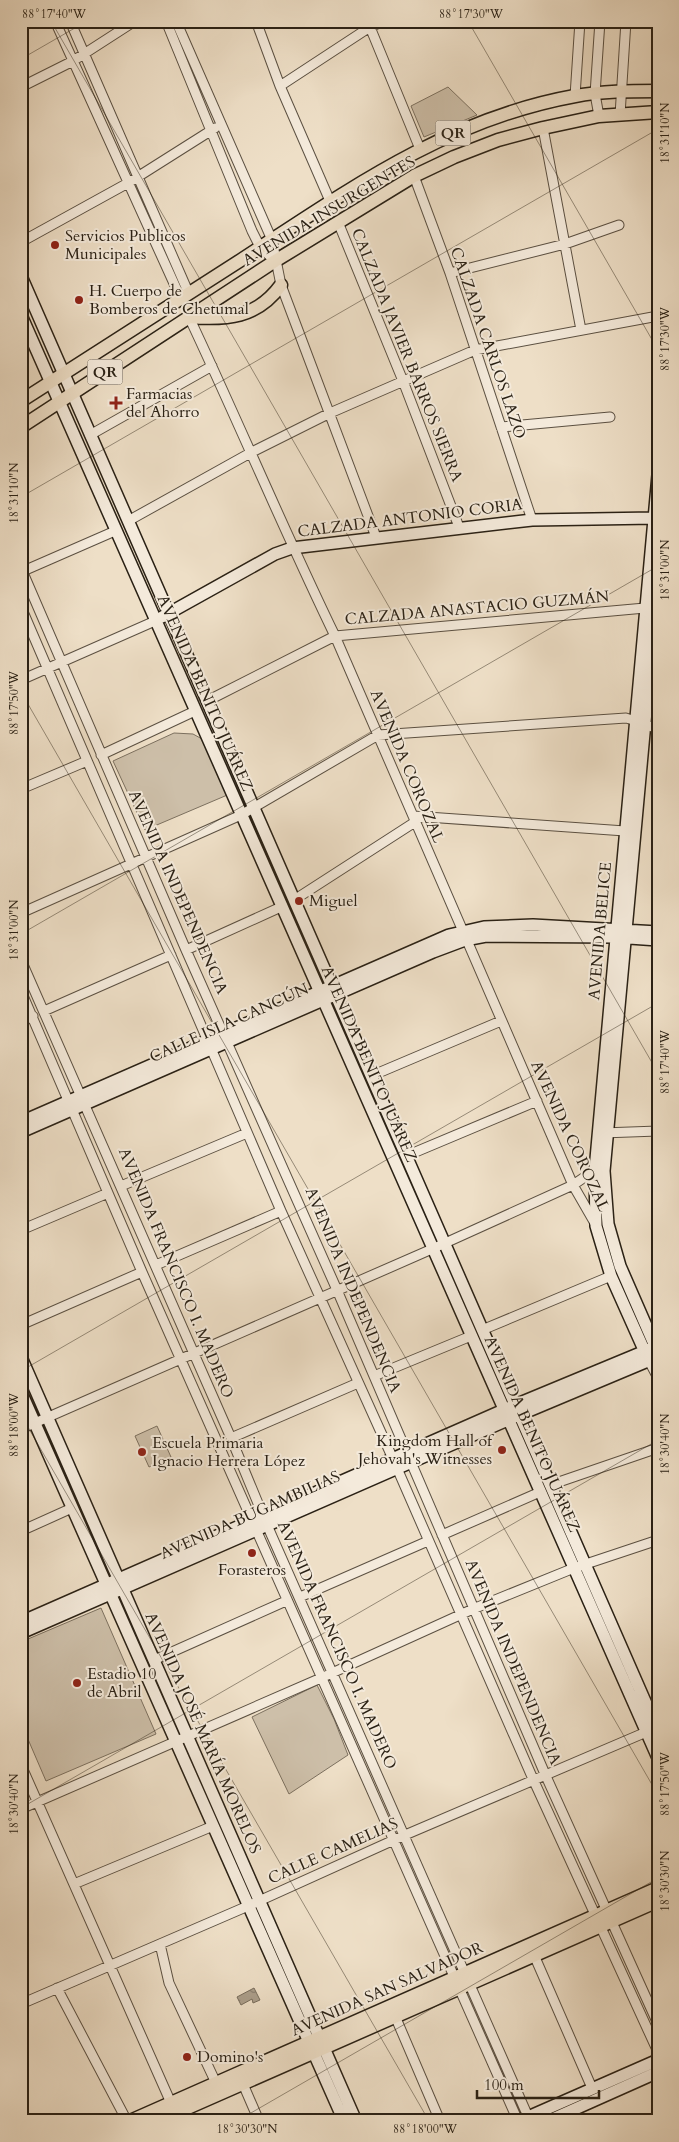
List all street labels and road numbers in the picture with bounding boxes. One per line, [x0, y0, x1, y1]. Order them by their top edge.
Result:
road number: QR [436, 120, 470, 146]
street label: AVENIDA INSURGENTES [239, 151, 419, 271]
street label: CALZADA JAVIER BARROS SIERRA [346, 225, 468, 486]
street label: CALZADA CARLOS LAZO [445, 244, 531, 442]
road number: QR [88, 360, 122, 384]
street label: CALZADA ANTONIO CORIA [296, 493, 524, 543]
street label: CALZADA ANASTACIO GUZMÁN [344, 585, 610, 631]
street label: AVENIDA BENITO JUÁREZ [152, 591, 258, 795]
street label: AVENIDA COROZAL [365, 686, 449, 846]
street label: AVENIDA INDEPENDENCIA [123, 786, 233, 998]
street label: AVENIDA BELICE [583, 861, 617, 1001]
street label: AVENIDA BENITO JUÁREZ [316, 962, 422, 1166]
street label: CALLE ISLA CANCÚN [146, 978, 312, 1068]
street label: AVENIDA COROZAL [525, 1057, 615, 1215]
street label: AVENIDA FRANCISCO I. MADERO [113, 1144, 239, 1402]
street label: AVENIDA INDEPENDENCIA [300, 1184, 407, 1397]
street label: AVENIDA BENITO JUÁREZ [479, 1332, 585, 1536]
street label: AVENIDA BUGAMBILIAS [157, 1465, 343, 1565]
street label: AVENIDA FRANCISCO I. MADERO [272, 1517, 402, 1773]
street label: AVENIDA INDEPENDENCIA [460, 1556, 567, 1769]
street label: AVENIDA JOSÉ MARÍA MORELOS [140, 1609, 266, 1857]
street label: CALLE CAMELIAS [264, 1812, 402, 1890]
street label: AVENIDA SAN SALVADOR [287, 1937, 487, 2041]

